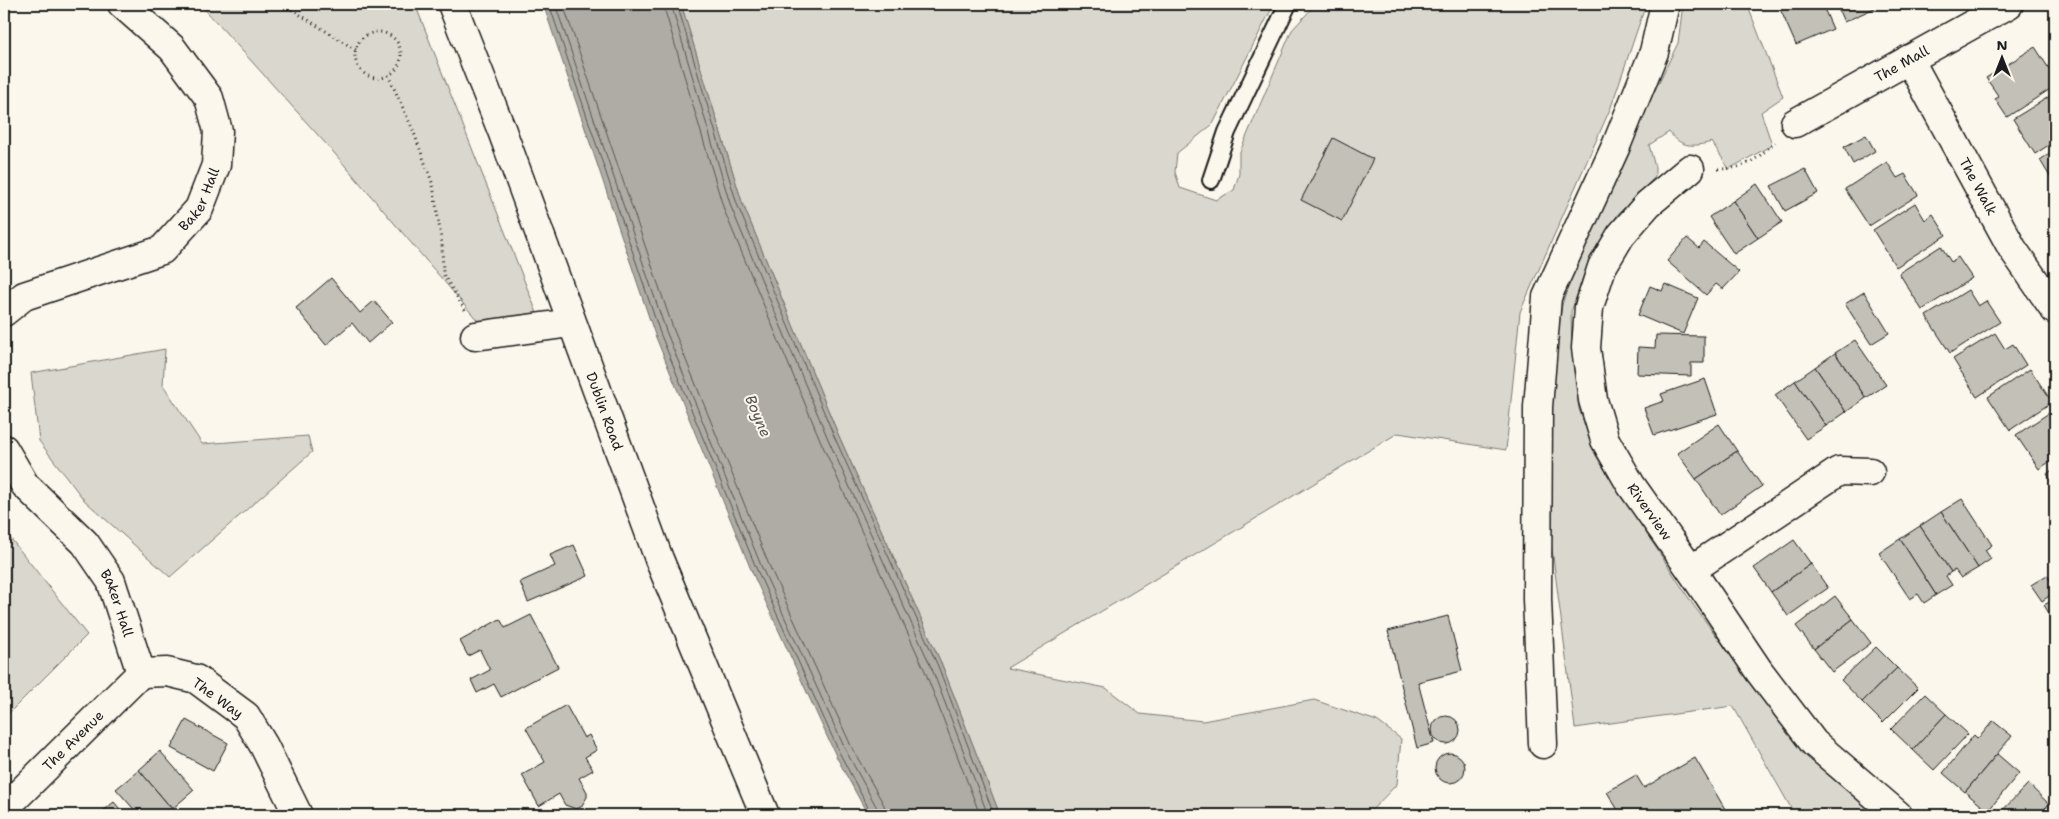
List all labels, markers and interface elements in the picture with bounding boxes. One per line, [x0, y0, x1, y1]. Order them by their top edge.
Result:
north arrow [1976, 32, 2026, 82]
text: N [1996, 36, 2008, 54]
street label: The Mall [1871, 41, 1933, 86]
street label: The Walk [1955, 154, 2001, 218]
street label: Baker Hall [174, 164, 224, 235]
street label: Dublin Road [582, 370, 627, 453]
water label: Boyne [740, 392, 776, 440]
street label: Riverview [1623, 479, 1676, 544]
street label: Baker Hall [97, 566, 138, 640]
street label: The Way [189, 673, 247, 723]
street label: The Avenue [39, 706, 107, 775]

